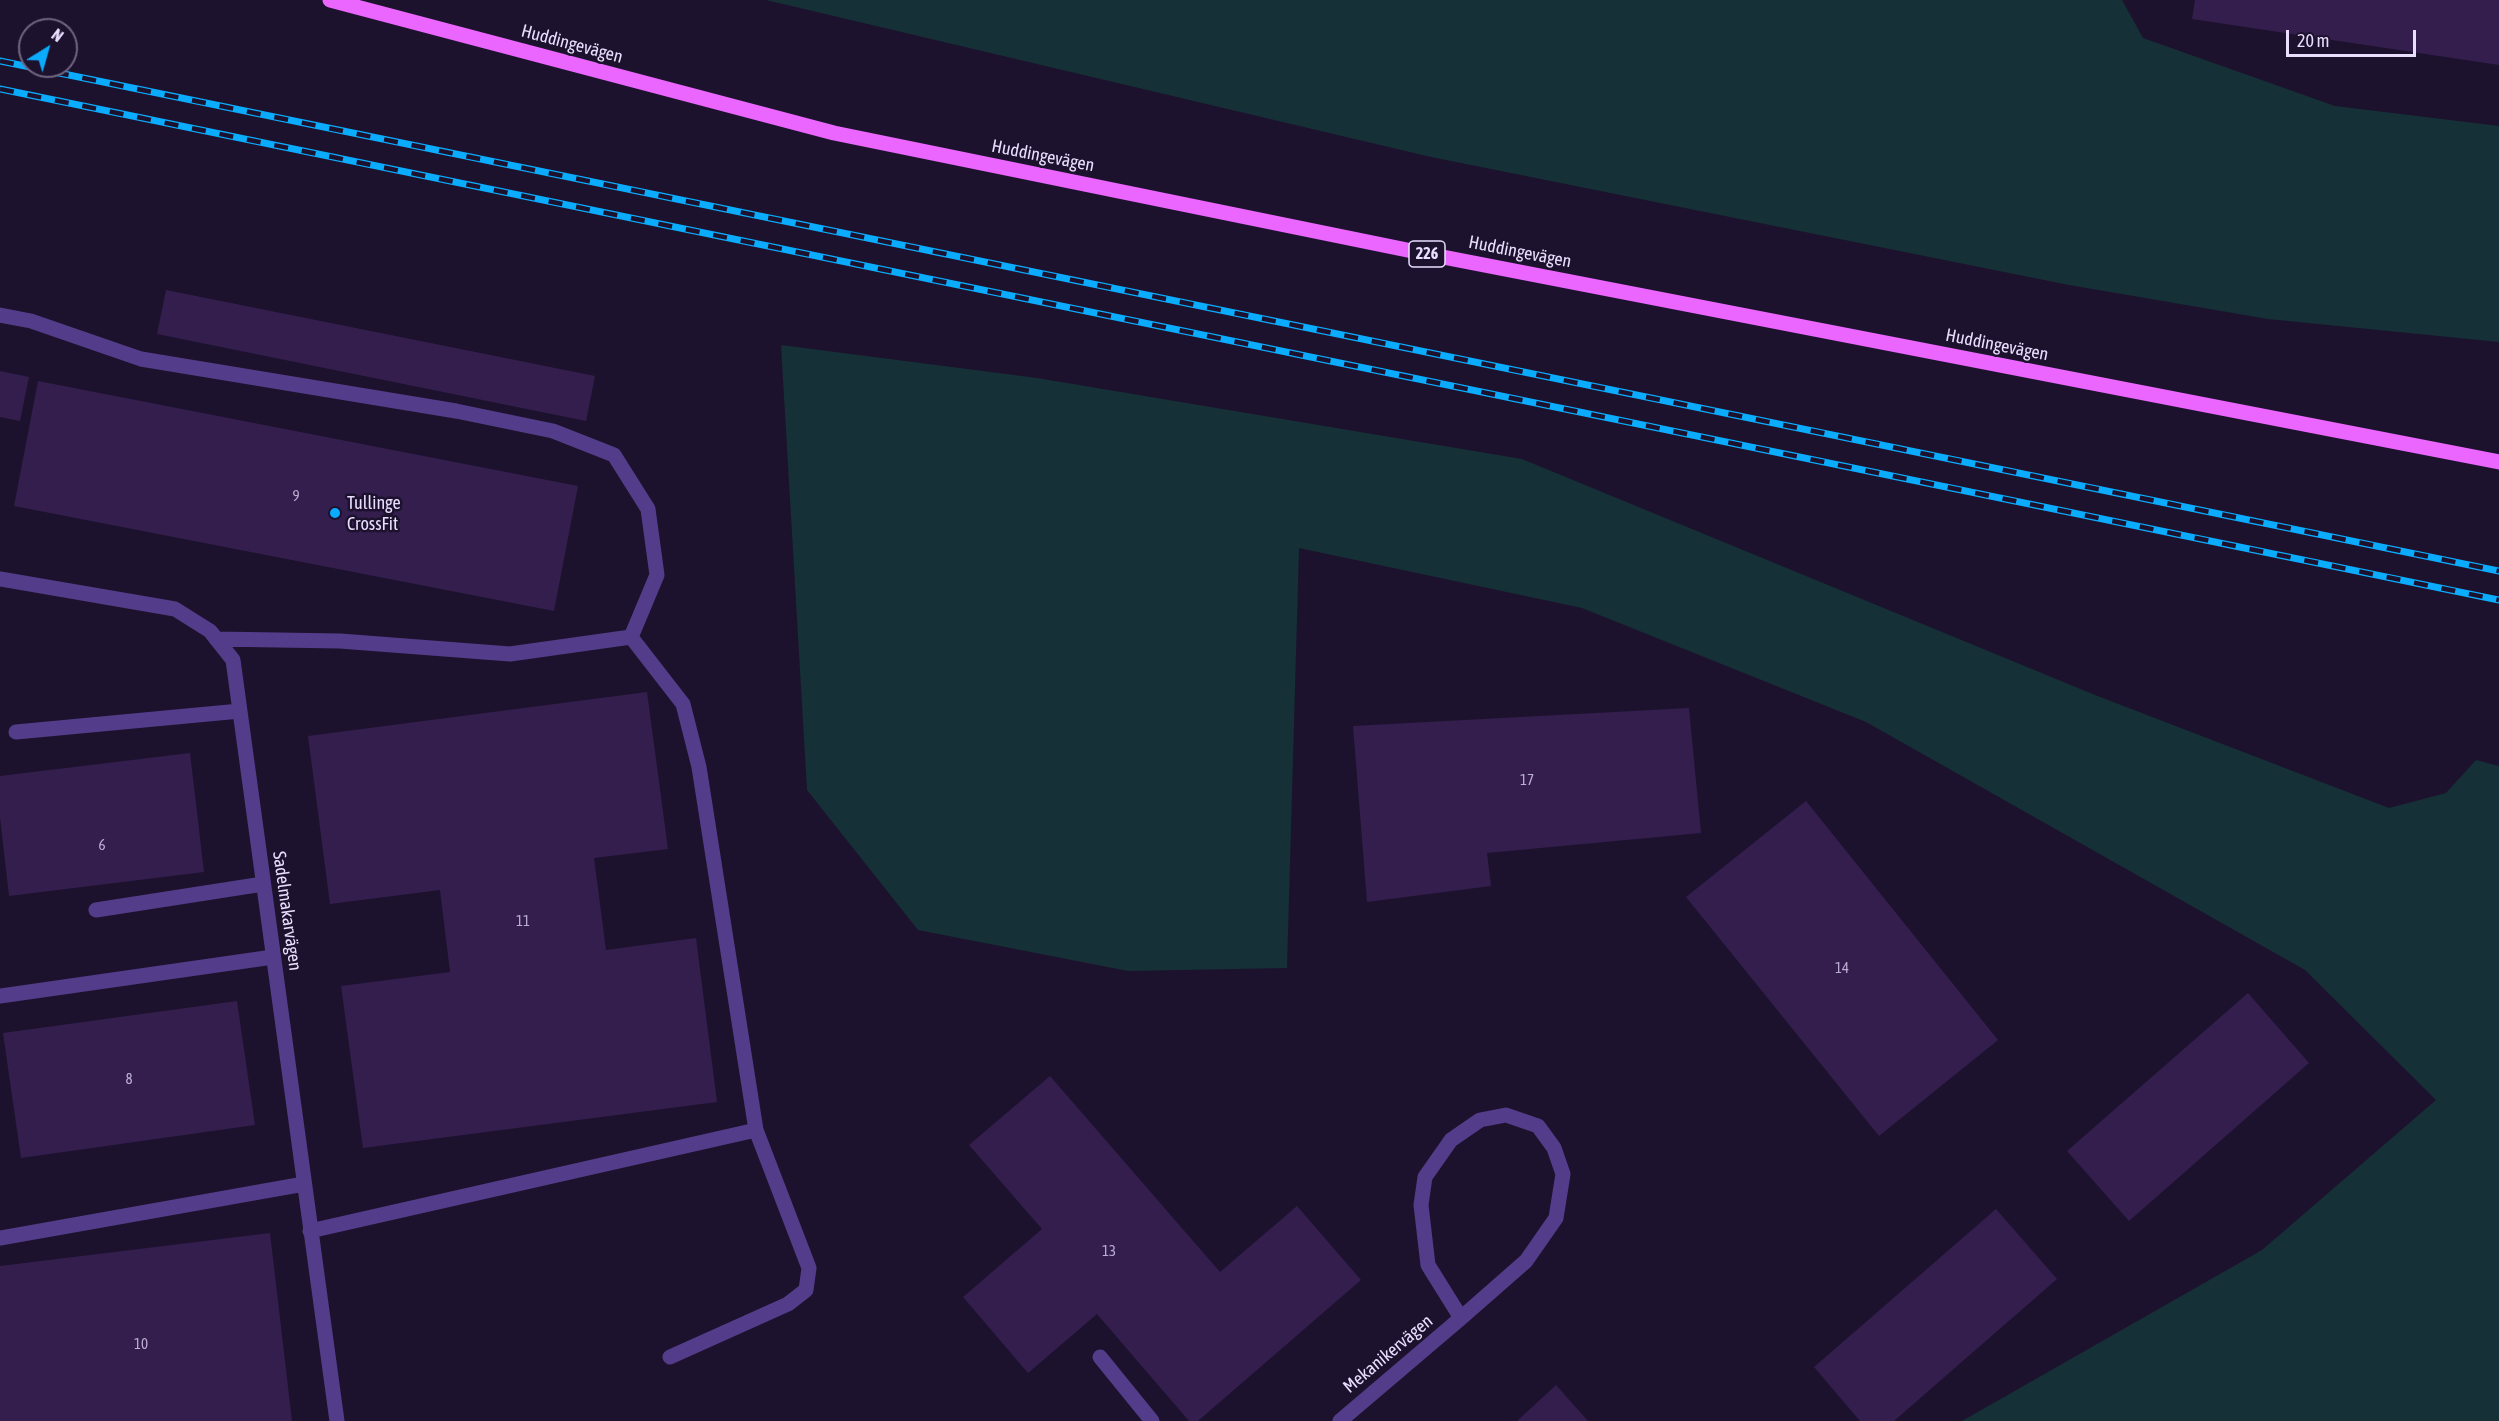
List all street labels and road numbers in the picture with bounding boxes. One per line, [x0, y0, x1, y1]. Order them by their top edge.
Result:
street label: Huddingevägen [519, 20, 625, 68]
street label: Huddingevägen [990, 135, 1096, 177]
street label: Huddingevägen [1467, 231, 1573, 273]
road number: 226 [1409, 241, 1445, 267]
street label: Huddingevägen [1944, 324, 2050, 366]
street label: Sadelmakarvägen [268, 850, 306, 972]
street label: Mekanikervägen [1339, 1310, 1437, 1398]

